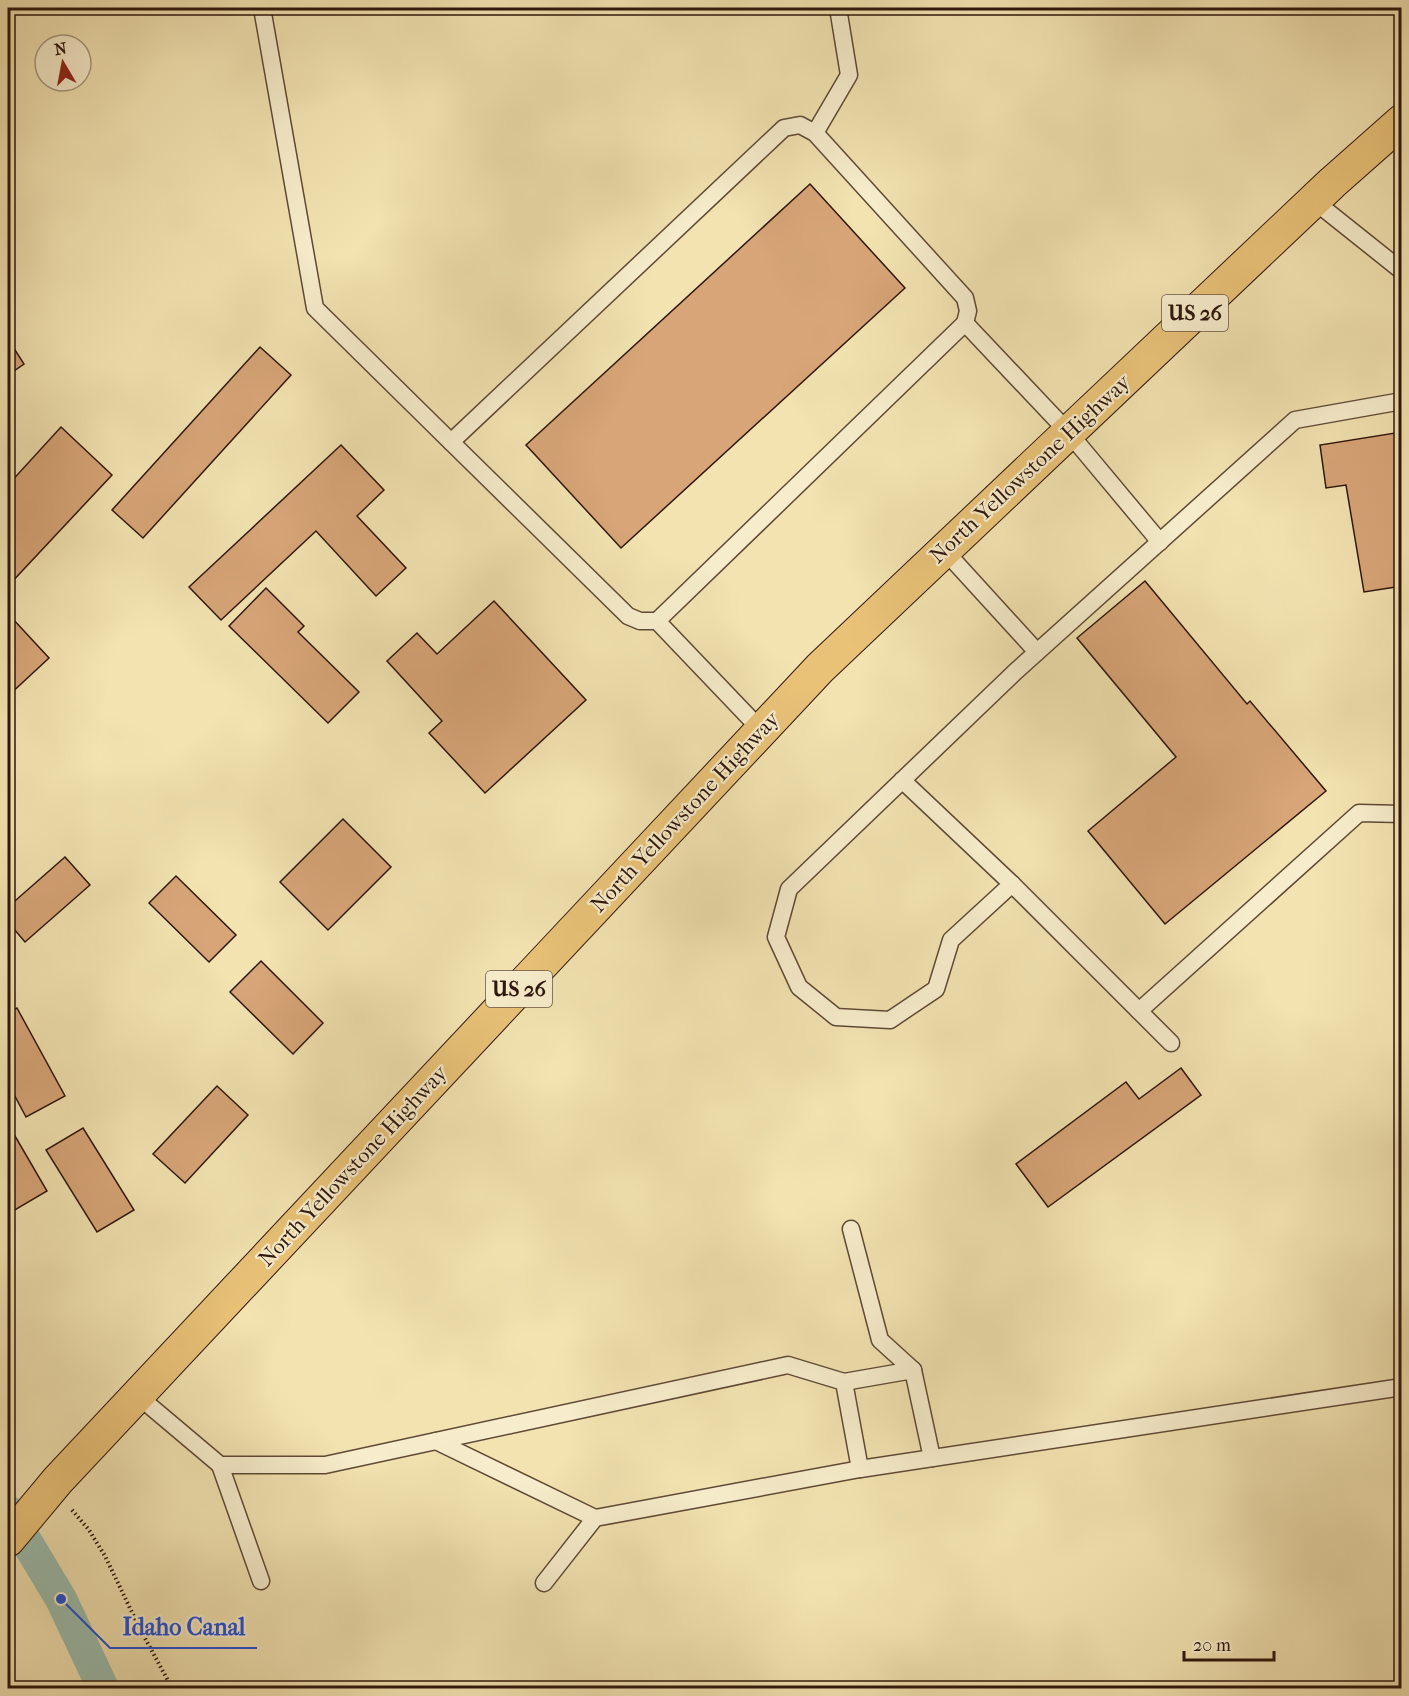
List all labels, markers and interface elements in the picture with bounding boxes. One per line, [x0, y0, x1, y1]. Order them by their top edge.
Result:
north arrow [33, 33, 93, 93]
text: N [53, 38, 69, 59]
road number: US 26 [1162, 295, 1228, 331]
street label: North Yellowstone Highway [924, 368, 1137, 569]
street label: North Yellowstone Highway [585, 705, 786, 918]
road number: US 26 [486, 971, 552, 1007]
street label: North Yellowstone Highway [253, 1059, 454, 1272]
callout: Idaho Canal [110, 1606, 257, 1648]
text: Idaho Canal [123, 1613, 246, 1641]
scale bar [1184, 1624, 1274, 1662]
text: 20 m [1193, 1635, 1231, 1656]

